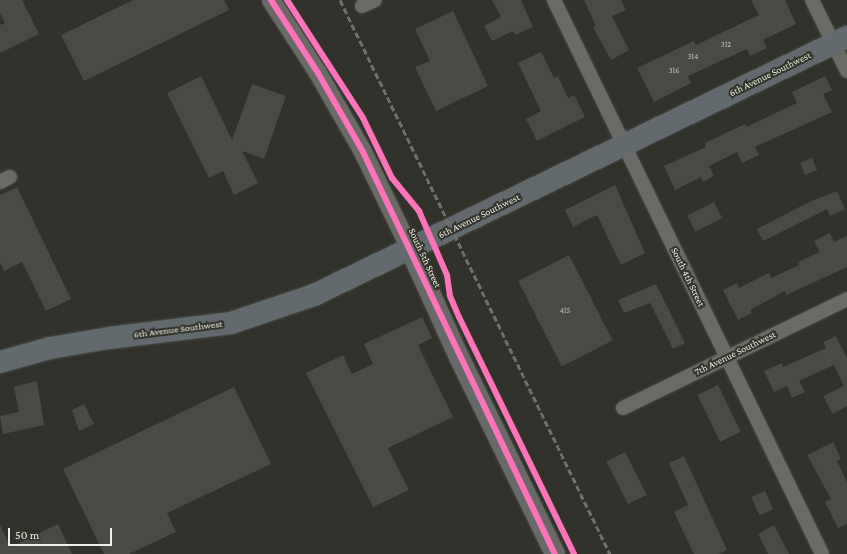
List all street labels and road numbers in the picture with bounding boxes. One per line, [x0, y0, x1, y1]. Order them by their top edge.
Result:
street label: 6th Avenue Southwest [727, 49, 813, 99]
street label: 6th Avenue Southwest [436, 191, 522, 241]
street label: South 5th Street [406, 226, 444, 290]
street label: South 4th Street [668, 245, 708, 309]
street label: 6th Avenue Southwest [133, 318, 223, 340]
street label: 7th Avenue Southwest [692, 328, 778, 378]

